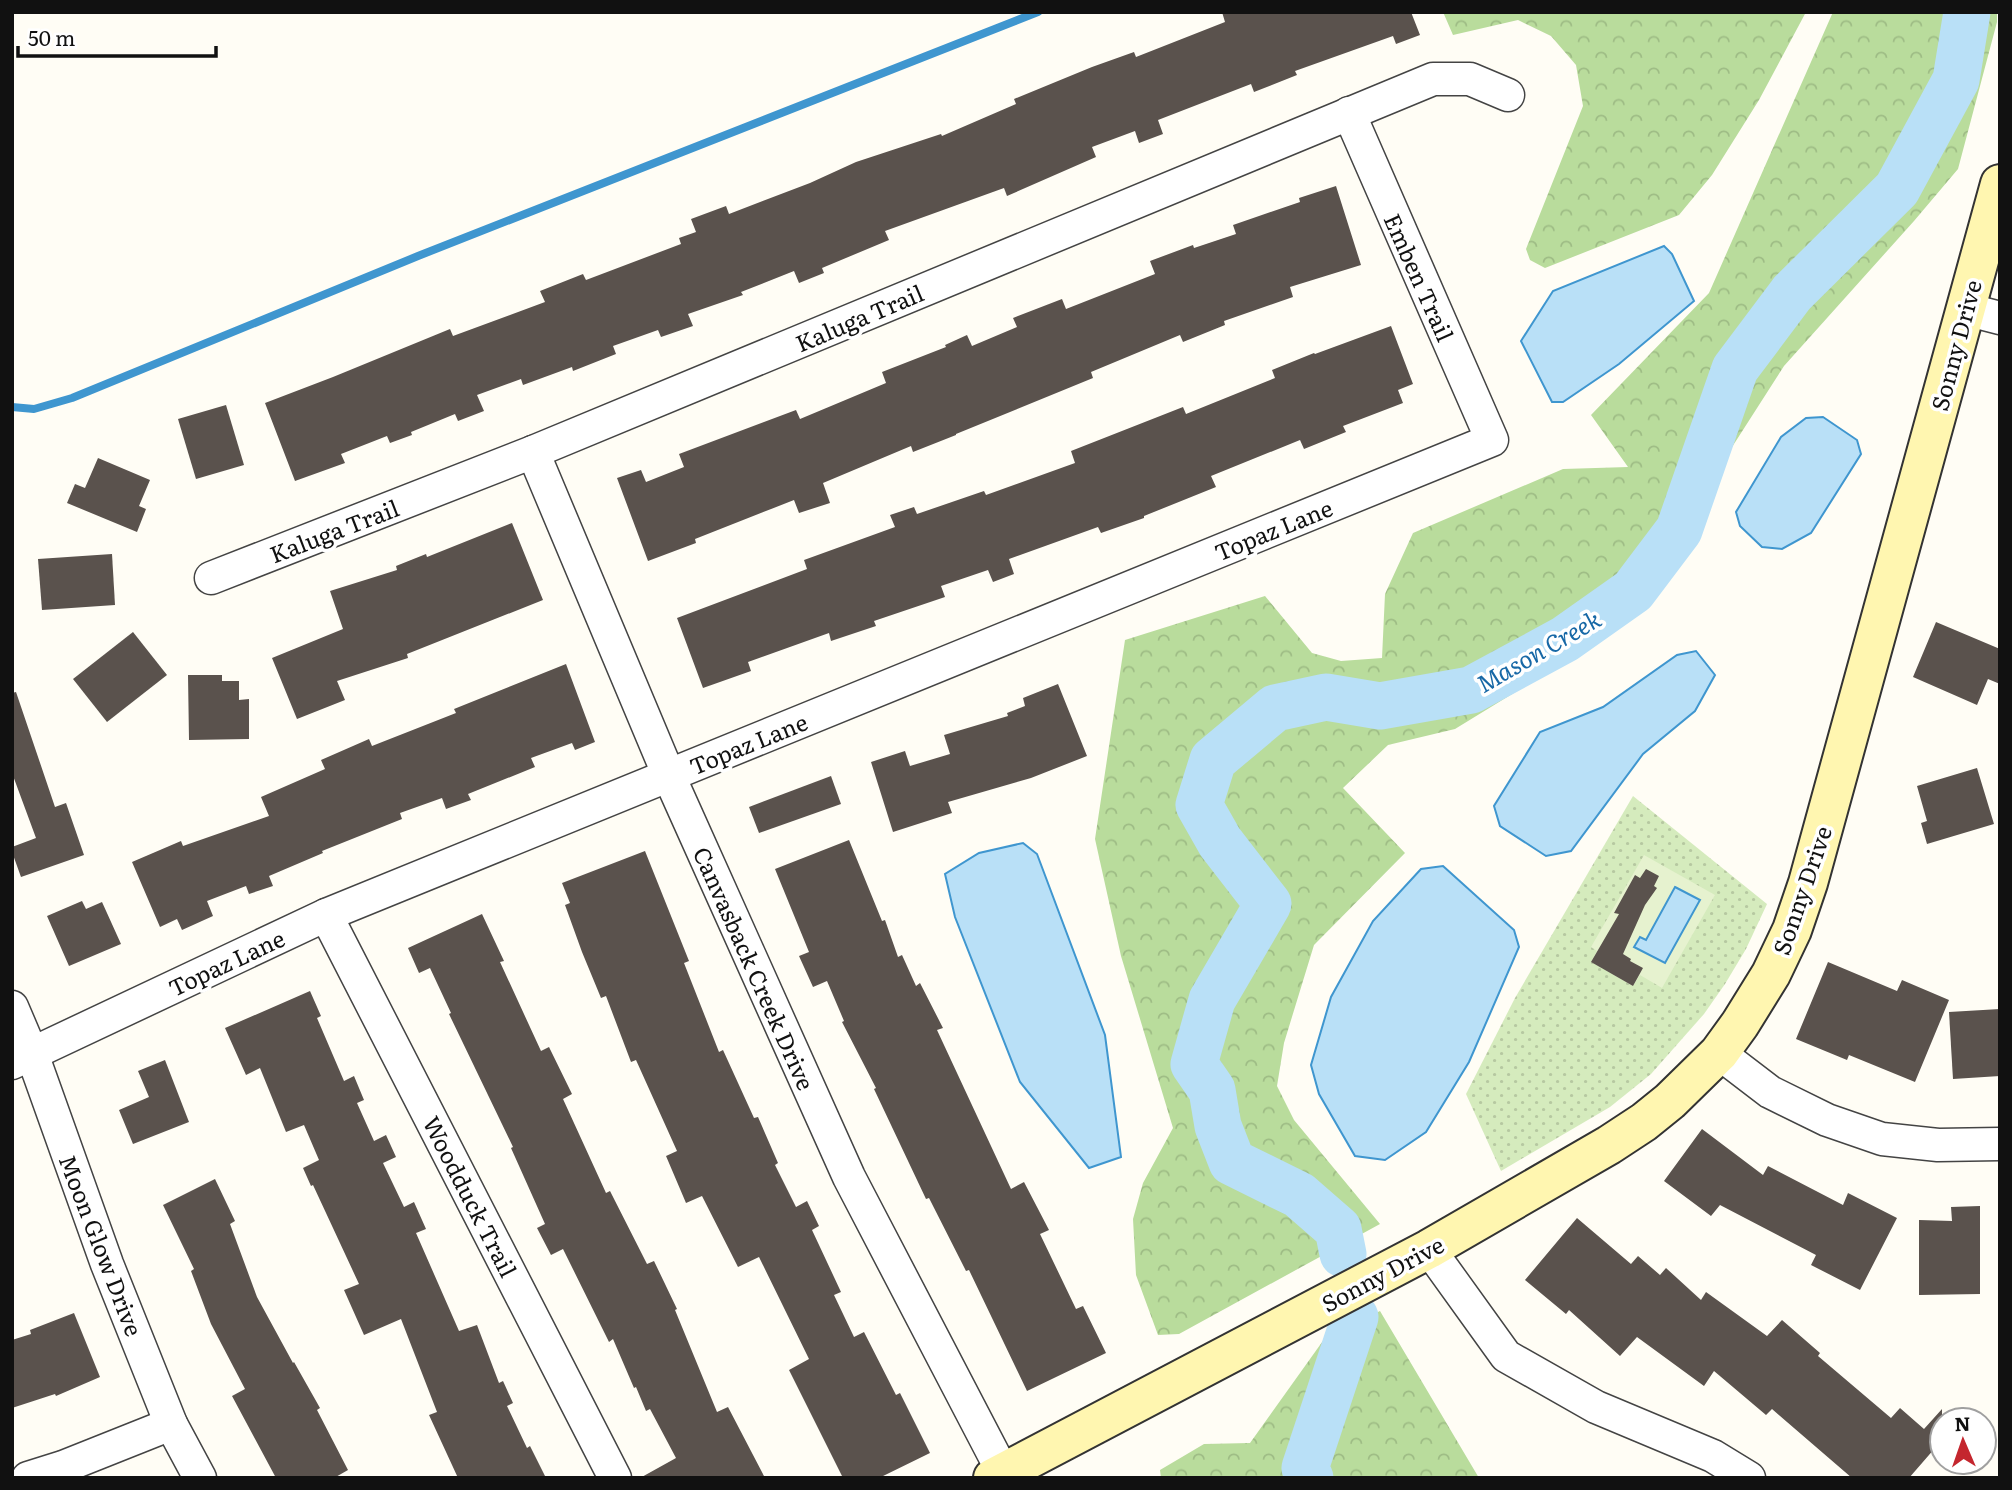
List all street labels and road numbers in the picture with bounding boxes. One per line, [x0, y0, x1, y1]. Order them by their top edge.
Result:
street label: Emben Trail [1377, 208, 1463, 347]
street label: Kaluga Trail [790, 275, 928, 359]
street label: Sonny Drive [1921, 276, 1989, 414]
street label: Kaluga Trail [264, 490, 404, 570]
street label: Topaz Lane [1209, 490, 1337, 568]
street label: Topaz Lane [684, 704, 812, 782]
street label: Sonny Drive [1763, 821, 1839, 959]
street label: Canvasback Creek Drive [686, 841, 824, 1095]
street label: Topaz Lane [162, 920, 290, 1004]
street label: Woodduck Trail [416, 1109, 526, 1283]
street label: Moon Glow Drive [52, 1149, 152, 1341]
street label: Sonny Drive [1315, 1226, 1449, 1320]

